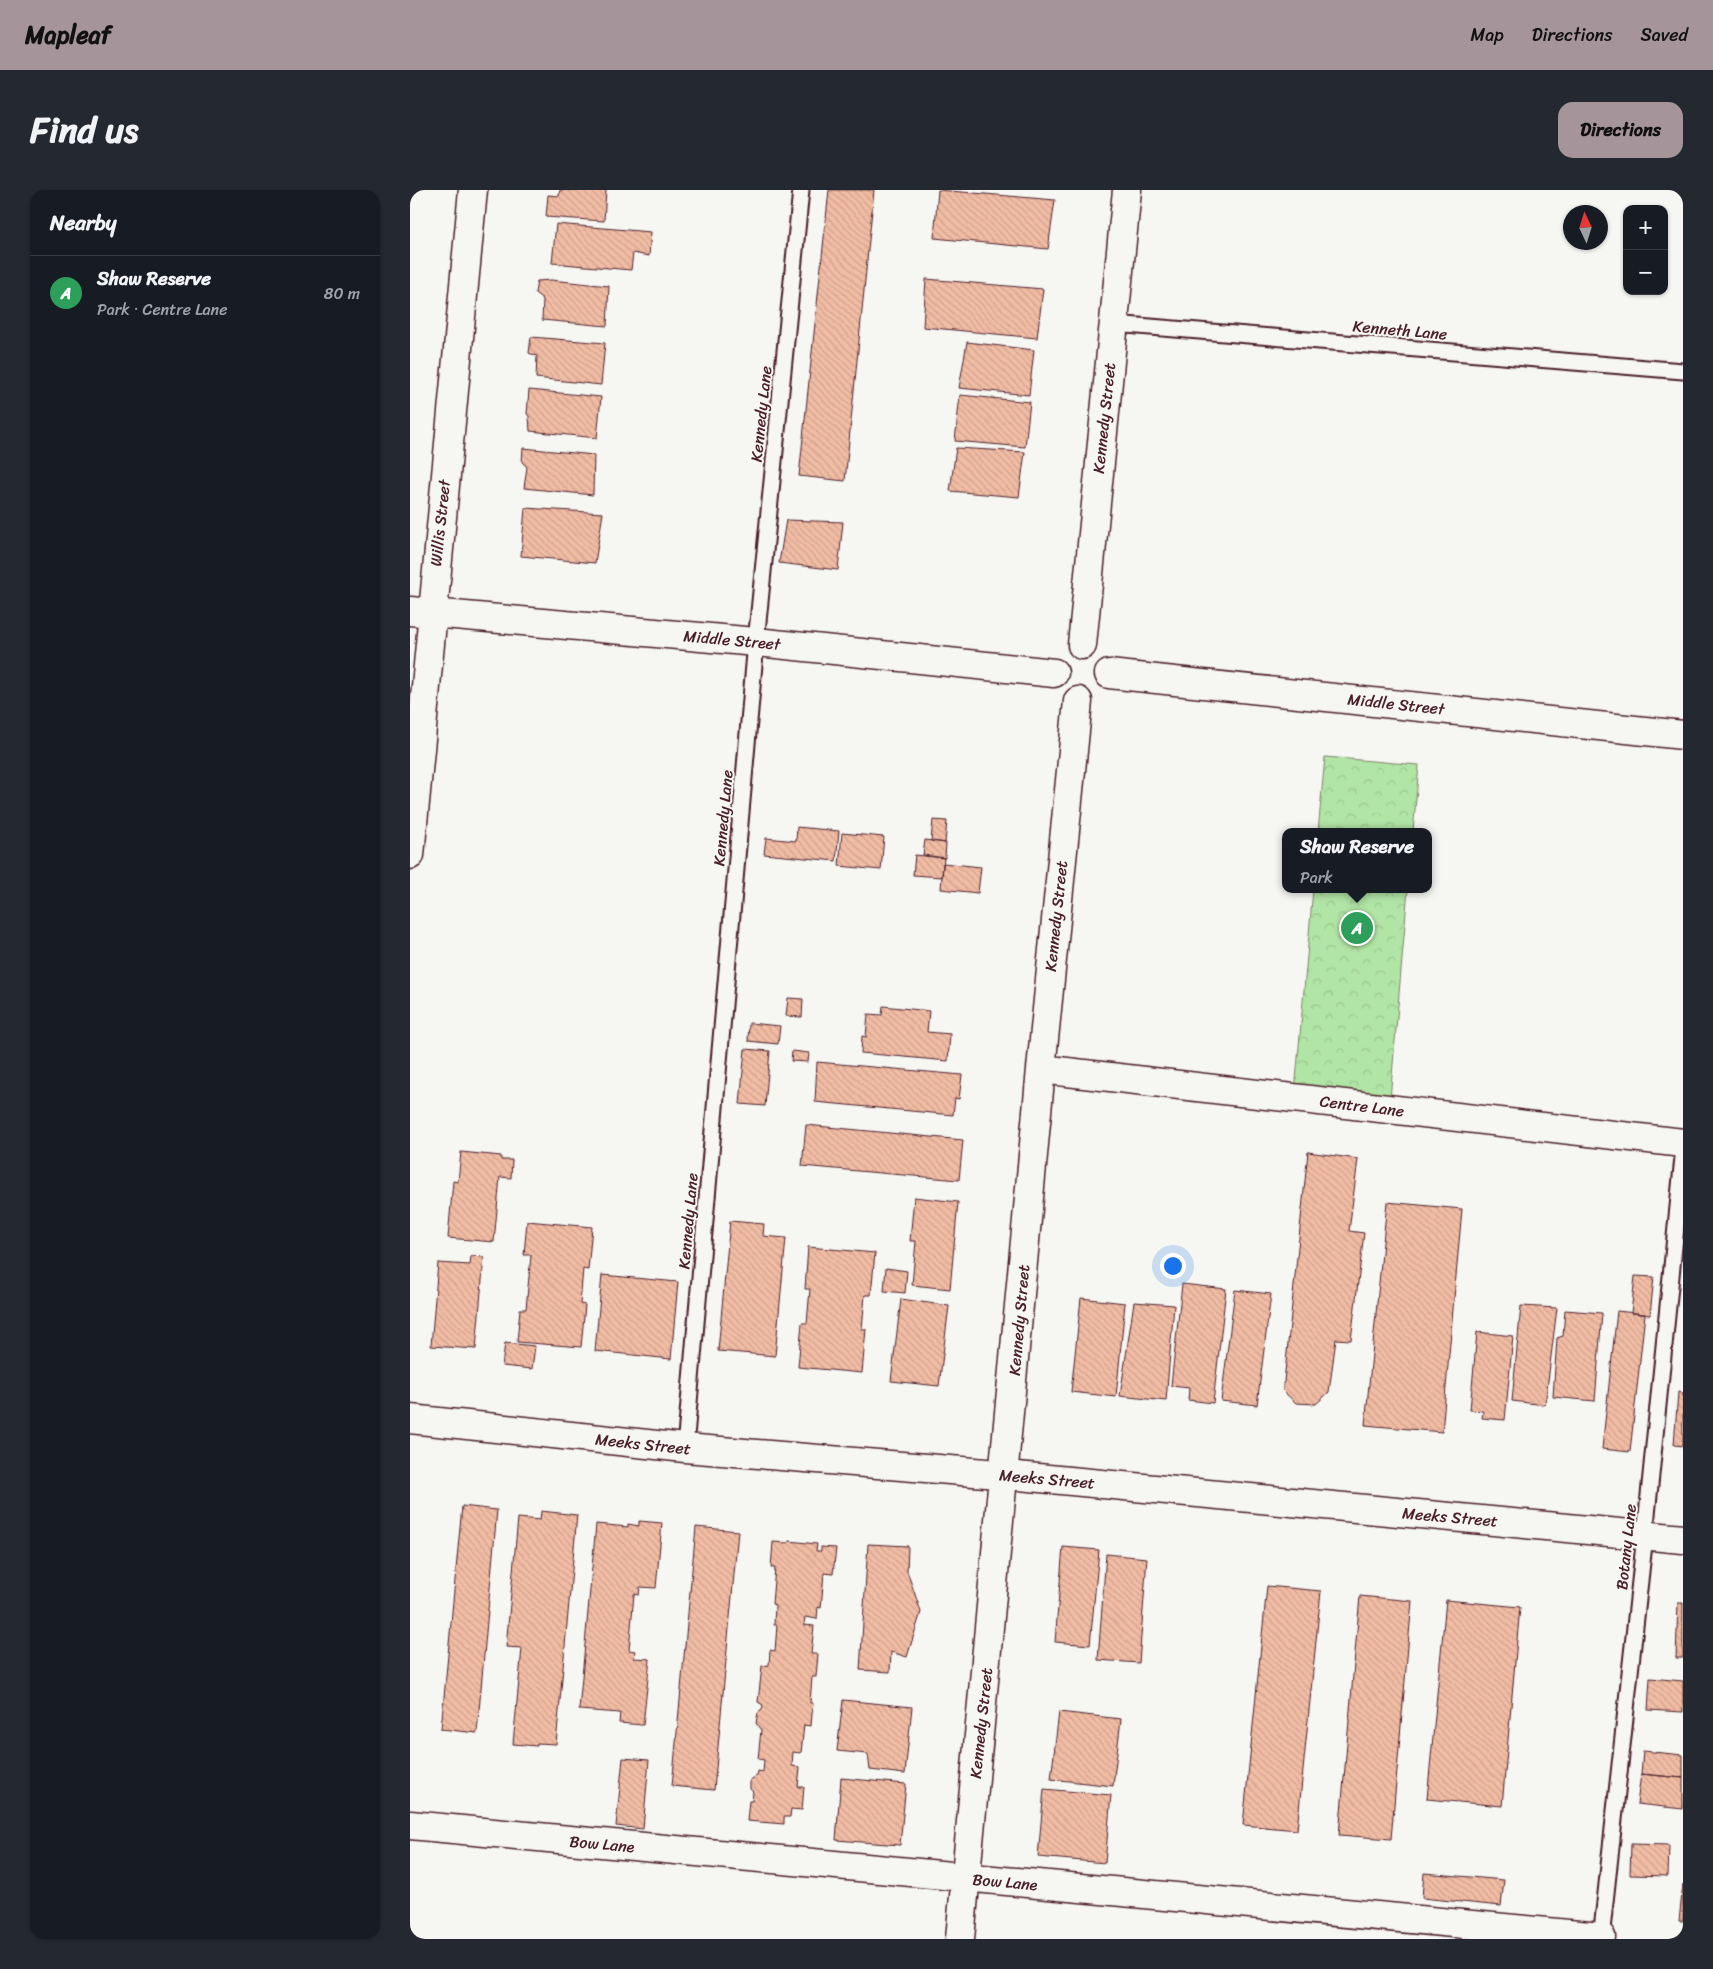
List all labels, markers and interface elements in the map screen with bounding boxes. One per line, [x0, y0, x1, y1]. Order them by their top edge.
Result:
text: Mapleaf [25, 14, 111, 56]
text: Map [1471, 19, 1504, 51]
text: Directions [1532, 19, 1613, 51]
text: Saved [1641, 19, 1688, 51]
text: Find us [30, 99, 138, 161]
button: Directions [1558, 102, 1683, 158]
text: Nearby [50, 204, 116, 242]
north arrow [1563, 205, 1608, 250]
map controls [1623, 205, 1668, 295]
button: + [1623, 205, 1668, 250]
button: − [1623, 250, 1668, 295]
text: Shaw Reserve [97, 262, 211, 295]
text: A [61, 279, 71, 308]
text: 80 m [324, 279, 360, 308]
text: Park · Centre Lane [97, 295, 227, 324]
street label: Kenneth Lane [1352, 311, 1448, 349]
street label: Kennedy Street [1084, 361, 1124, 475]
street label: Kennedy Lane [742, 364, 780, 464]
street label: Willis Street [421, 478, 459, 568]
street label: Middle Street [682, 621, 782, 659]
street label: Middle Street [1346, 684, 1446, 724]
street label: Kennedy Lane [704, 769, 742, 867]
popup [1282, 828, 1432, 893]
text: Shaw Reserve [1300, 830, 1414, 863]
street label: Kennedy Street [1036, 859, 1076, 973]
text: Park [1300, 863, 1333, 892]
pin: A [1341, 909, 1373, 947]
street label: Centre Lane [1318, 1086, 1406, 1126]
street label: Kennedy Lane [669, 1172, 707, 1270]
your location [1160, 1253, 1186, 1279]
street label: Kennedy Street [1000, 1263, 1038, 1377]
street label: Meeks Street [594, 1425, 692, 1463]
street label: Meeks Street [998, 1460, 1096, 1498]
street label: Meeks Street [1401, 1498, 1499, 1536]
street label: Botany Lane [1607, 1502, 1645, 1592]
street label: Kennedy Street [961, 1666, 1001, 1780]
street label: Bow Lane [568, 1827, 636, 1861]
street label: Bow Lane [971, 1865, 1039, 1899]

